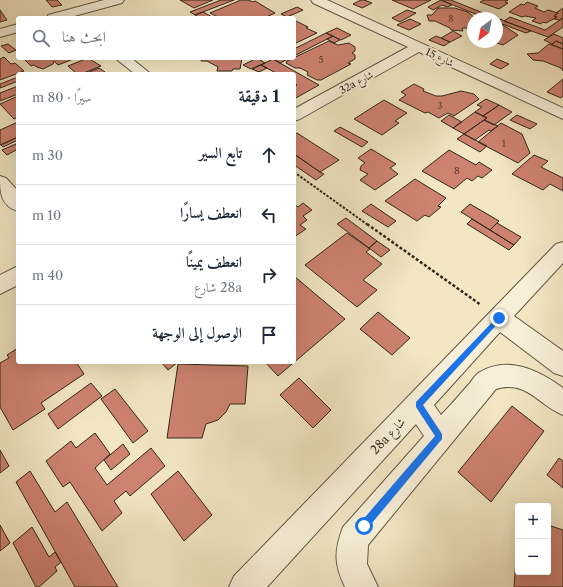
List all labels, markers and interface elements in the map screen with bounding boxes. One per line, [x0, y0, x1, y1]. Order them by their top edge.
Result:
north arrow [467, 12, 503, 48]
house number: 8 [448, 13, 454, 24]
search box [16, 16, 296, 60]
icon: search [30, 27, 52, 49]
text: ابحث هنا [62, 27, 106, 46]
street label: شارع 15 [422, 45, 456, 72]
house number: 5 [319, 54, 324, 65]
street label: 32a شارع [337, 68, 377, 100]
text: 1 دقيقة [238, 86, 280, 106]
text: سيرًا · 80 m [32, 89, 91, 105]
house number: 3 [438, 100, 443, 111]
house number: 1 [502, 138, 506, 149]
text: تابع السير [199, 143, 242, 162]
icon: ahead [258, 144, 280, 166]
text: 30 m [32, 147, 63, 163]
house number: 8 [454, 164, 460, 177]
text: انعطف يسارًا [180, 203, 242, 222]
icon: left [258, 204, 280, 226]
text: 10 m [32, 207, 61, 223]
text: انعطف يمينًا [186, 252, 242, 271]
icon: right [258, 264, 280, 286]
text: 40 m [32, 267, 63, 283]
text: 28a شارع [194, 279, 242, 295]
route end [490, 309, 508, 327]
text: الوصول إلى الوجهة [152, 323, 242, 342]
icon: arrive [258, 324, 280, 346]
street label: 28a شارع [367, 414, 411, 460]
map controls [515, 503, 551, 575]
button: + [515, 503, 551, 539]
route start [355, 517, 373, 535]
button: − [515, 539, 551, 575]

